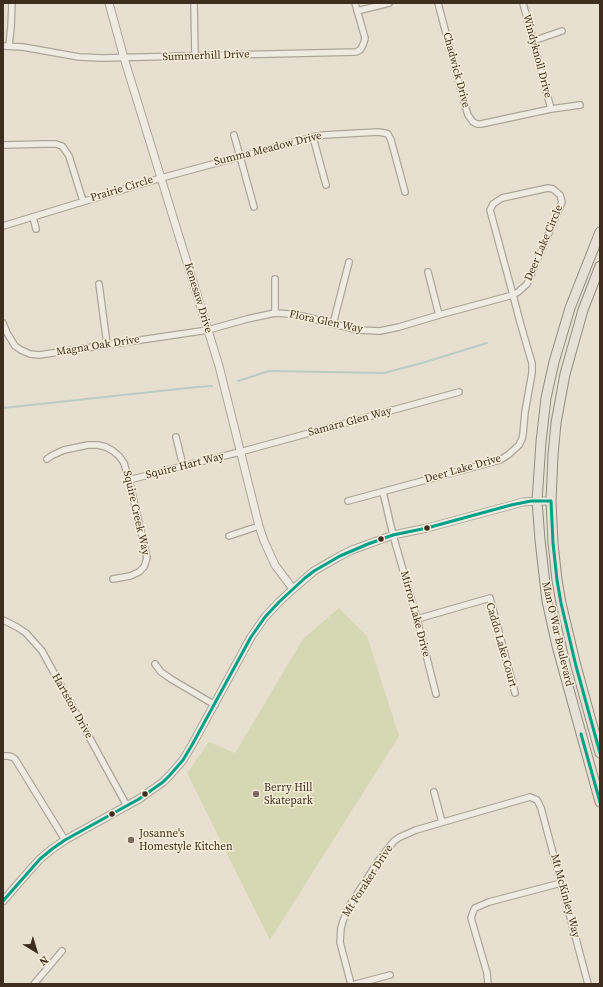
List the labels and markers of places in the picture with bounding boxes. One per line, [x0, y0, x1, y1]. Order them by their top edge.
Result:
unlabelled marker [422, 523, 432, 533]
unlabelled marker [376, 534, 386, 544]
place label: Berry Hill Skatepark [264, 781, 313, 807]
unlabelled marker [140, 789, 150, 799]
marker: Berry Hill Skatepark [251, 789, 261, 799]
unlabelled marker [107, 809, 117, 819]
place label: Josanne's Homestyle Kitchen [139, 827, 233, 853]
marker: Josanne's Homestyle Kitchen [126, 835, 136, 845]

